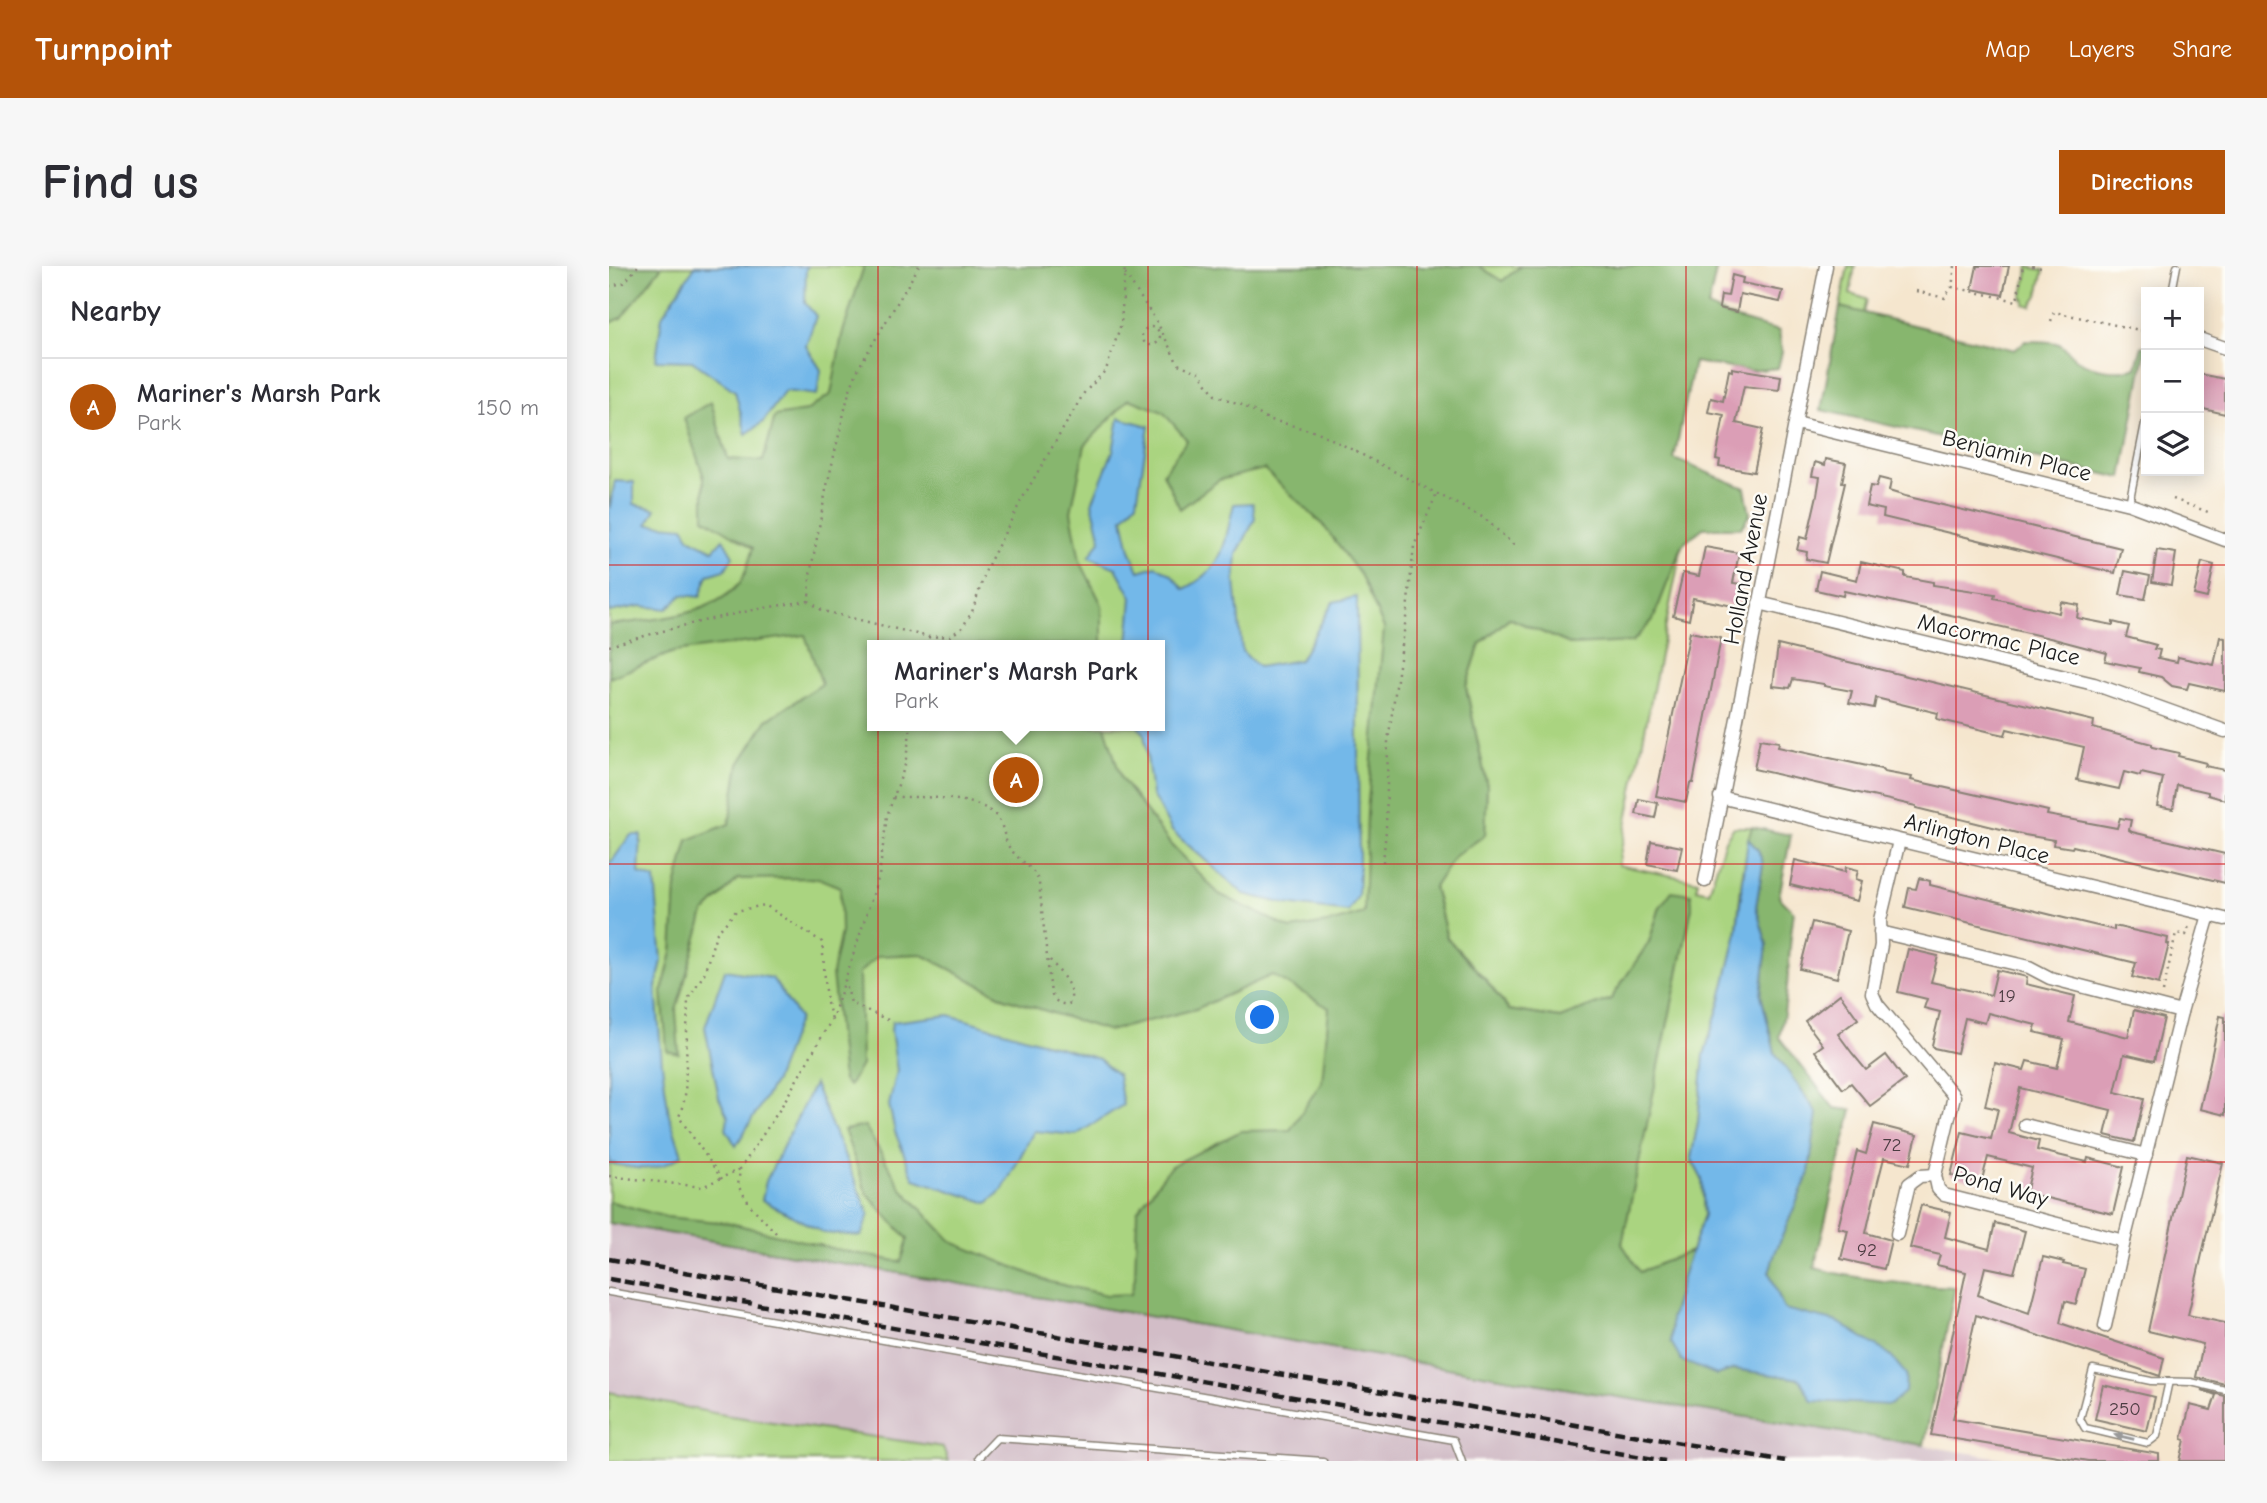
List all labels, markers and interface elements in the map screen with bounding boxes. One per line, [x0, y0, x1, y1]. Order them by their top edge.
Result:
text: Turnpoint [35, 30, 172, 68]
text: Map [1985, 35, 2031, 63]
text: Layers [2069, 35, 2134, 63]
text: Share [2172, 35, 2232, 63]
button: Directions [2059, 150, 2225, 214]
text: Find us [42, 154, 198, 210]
map controls [2141, 287, 2204, 476]
button: + [2141, 287, 2204, 350]
text: Nearby [70, 294, 161, 329]
button: − [2141, 350, 2204, 413]
text: Mariner's Marsh Park [137, 379, 380, 409]
text: A [87, 394, 99, 421]
text: 150 m [477, 394, 539, 421]
text: Park [137, 409, 181, 436]
button: layers [2141, 413, 2204, 476]
street label: Benjamin Place [1939, 424, 2094, 487]
street label: Holland Avenue [1718, 491, 1773, 647]
street label: Macormac Place [1915, 608, 2083, 671]
popup [867, 640, 1165, 731]
text: Mariner's Marsh Park [894, 657, 1138, 687]
text: Park [894, 687, 938, 714]
pin: A [993, 754, 1039, 806]
street label: Arlington Place [1902, 807, 2052, 870]
house number: 19 [1998, 985, 2016, 1007]
your location [1245, 1000, 1279, 1034]
house number: 72 [1883, 1134, 1901, 1156]
street label: Pond Way [1950, 1160, 2052, 1213]
house number: 92 [1857, 1239, 1877, 1261]
house number: 250 [2109, 1398, 2141, 1420]
one-way arrow [2113, 1432, 2135, 1443]

